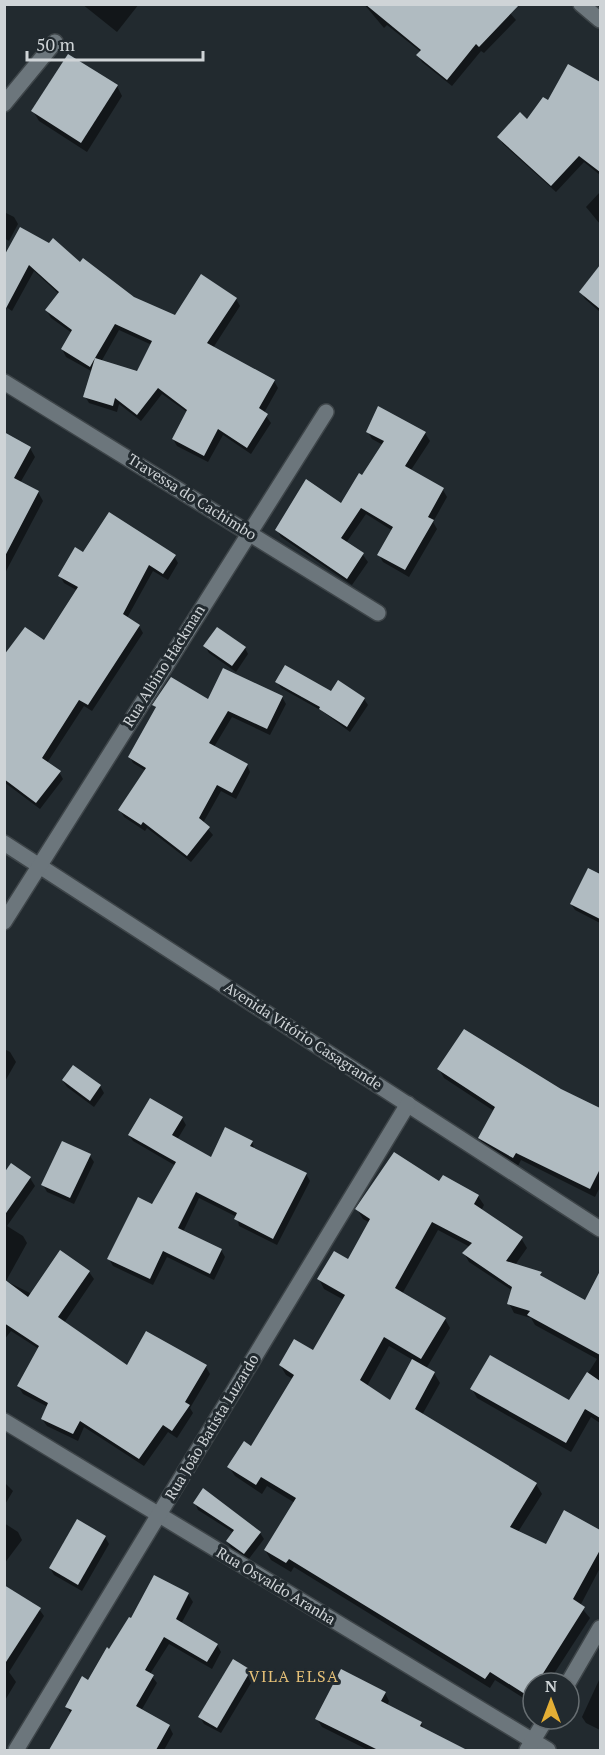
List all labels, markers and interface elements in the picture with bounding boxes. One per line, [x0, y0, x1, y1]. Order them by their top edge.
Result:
scale bar [27, 24, 202, 62]
text: 50 m [36, 32, 76, 56]
street label: Travessa do Cachimbo [124, 448, 261, 544]
street label: Rua Albino Hackman [118, 601, 209, 730]
street label: Avenida Vitório Casagrande [221, 976, 386, 1094]
street label: Rua João Batista Luzardo [160, 1350, 263, 1503]
street label: Rua Osvaldo Aranha [213, 1542, 340, 1629]
district label: VILA ELSA [249, 1665, 339, 1687]
north arrow [521, 1671, 581, 1731]
text: N [545, 1675, 557, 1697]

